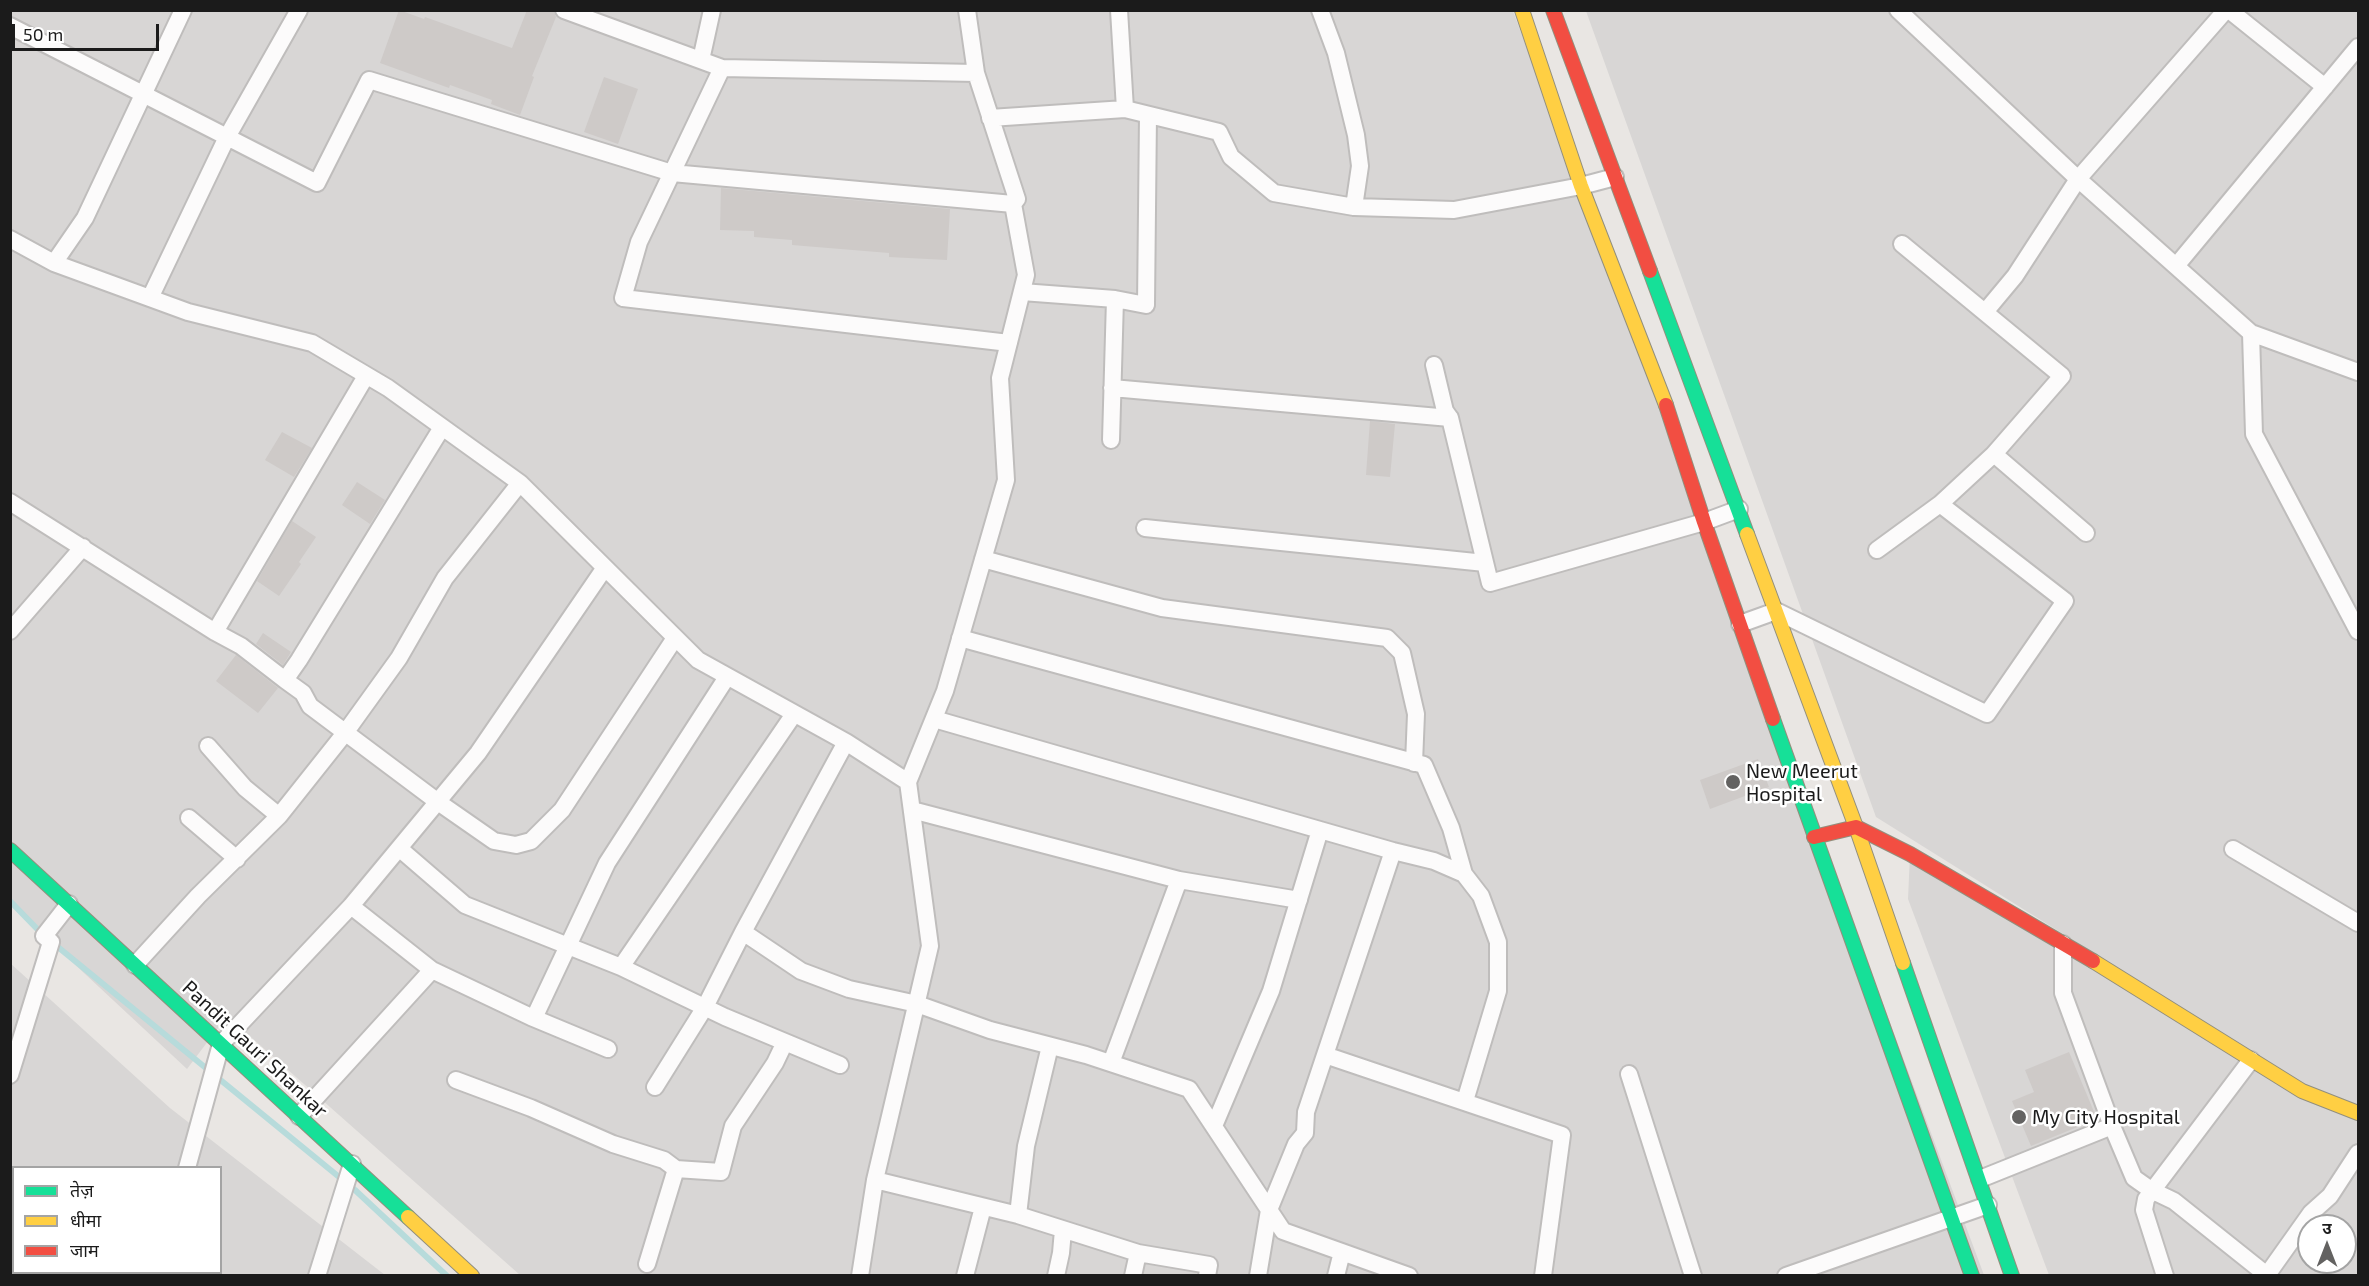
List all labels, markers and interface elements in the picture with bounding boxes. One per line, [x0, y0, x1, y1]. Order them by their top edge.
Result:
scale bar [15, 12, 162, 50]
text: 50 m [23, 23, 63, 45]
place label: New Meerut Hospital [1746, 759, 1858, 806]
marker: New Meerut Hospital [1724, 773, 1742, 791]
street label: Pandit Gauri Shankar [177, 975, 333, 1123]
place label: My City Hospital [2032, 1105, 2180, 1129]
marker: My City Hospital [2010, 1108, 2028, 1126]
legend [12, 1166, 222, 1274]
text: तेज़ [70, 1179, 94, 1201]
text: धीमा [70, 1209, 101, 1231]
north arrow [2297, 1214, 2357, 1274]
text: उ [2322, 1218, 2332, 1237]
text: जाम [70, 1239, 99, 1261]

